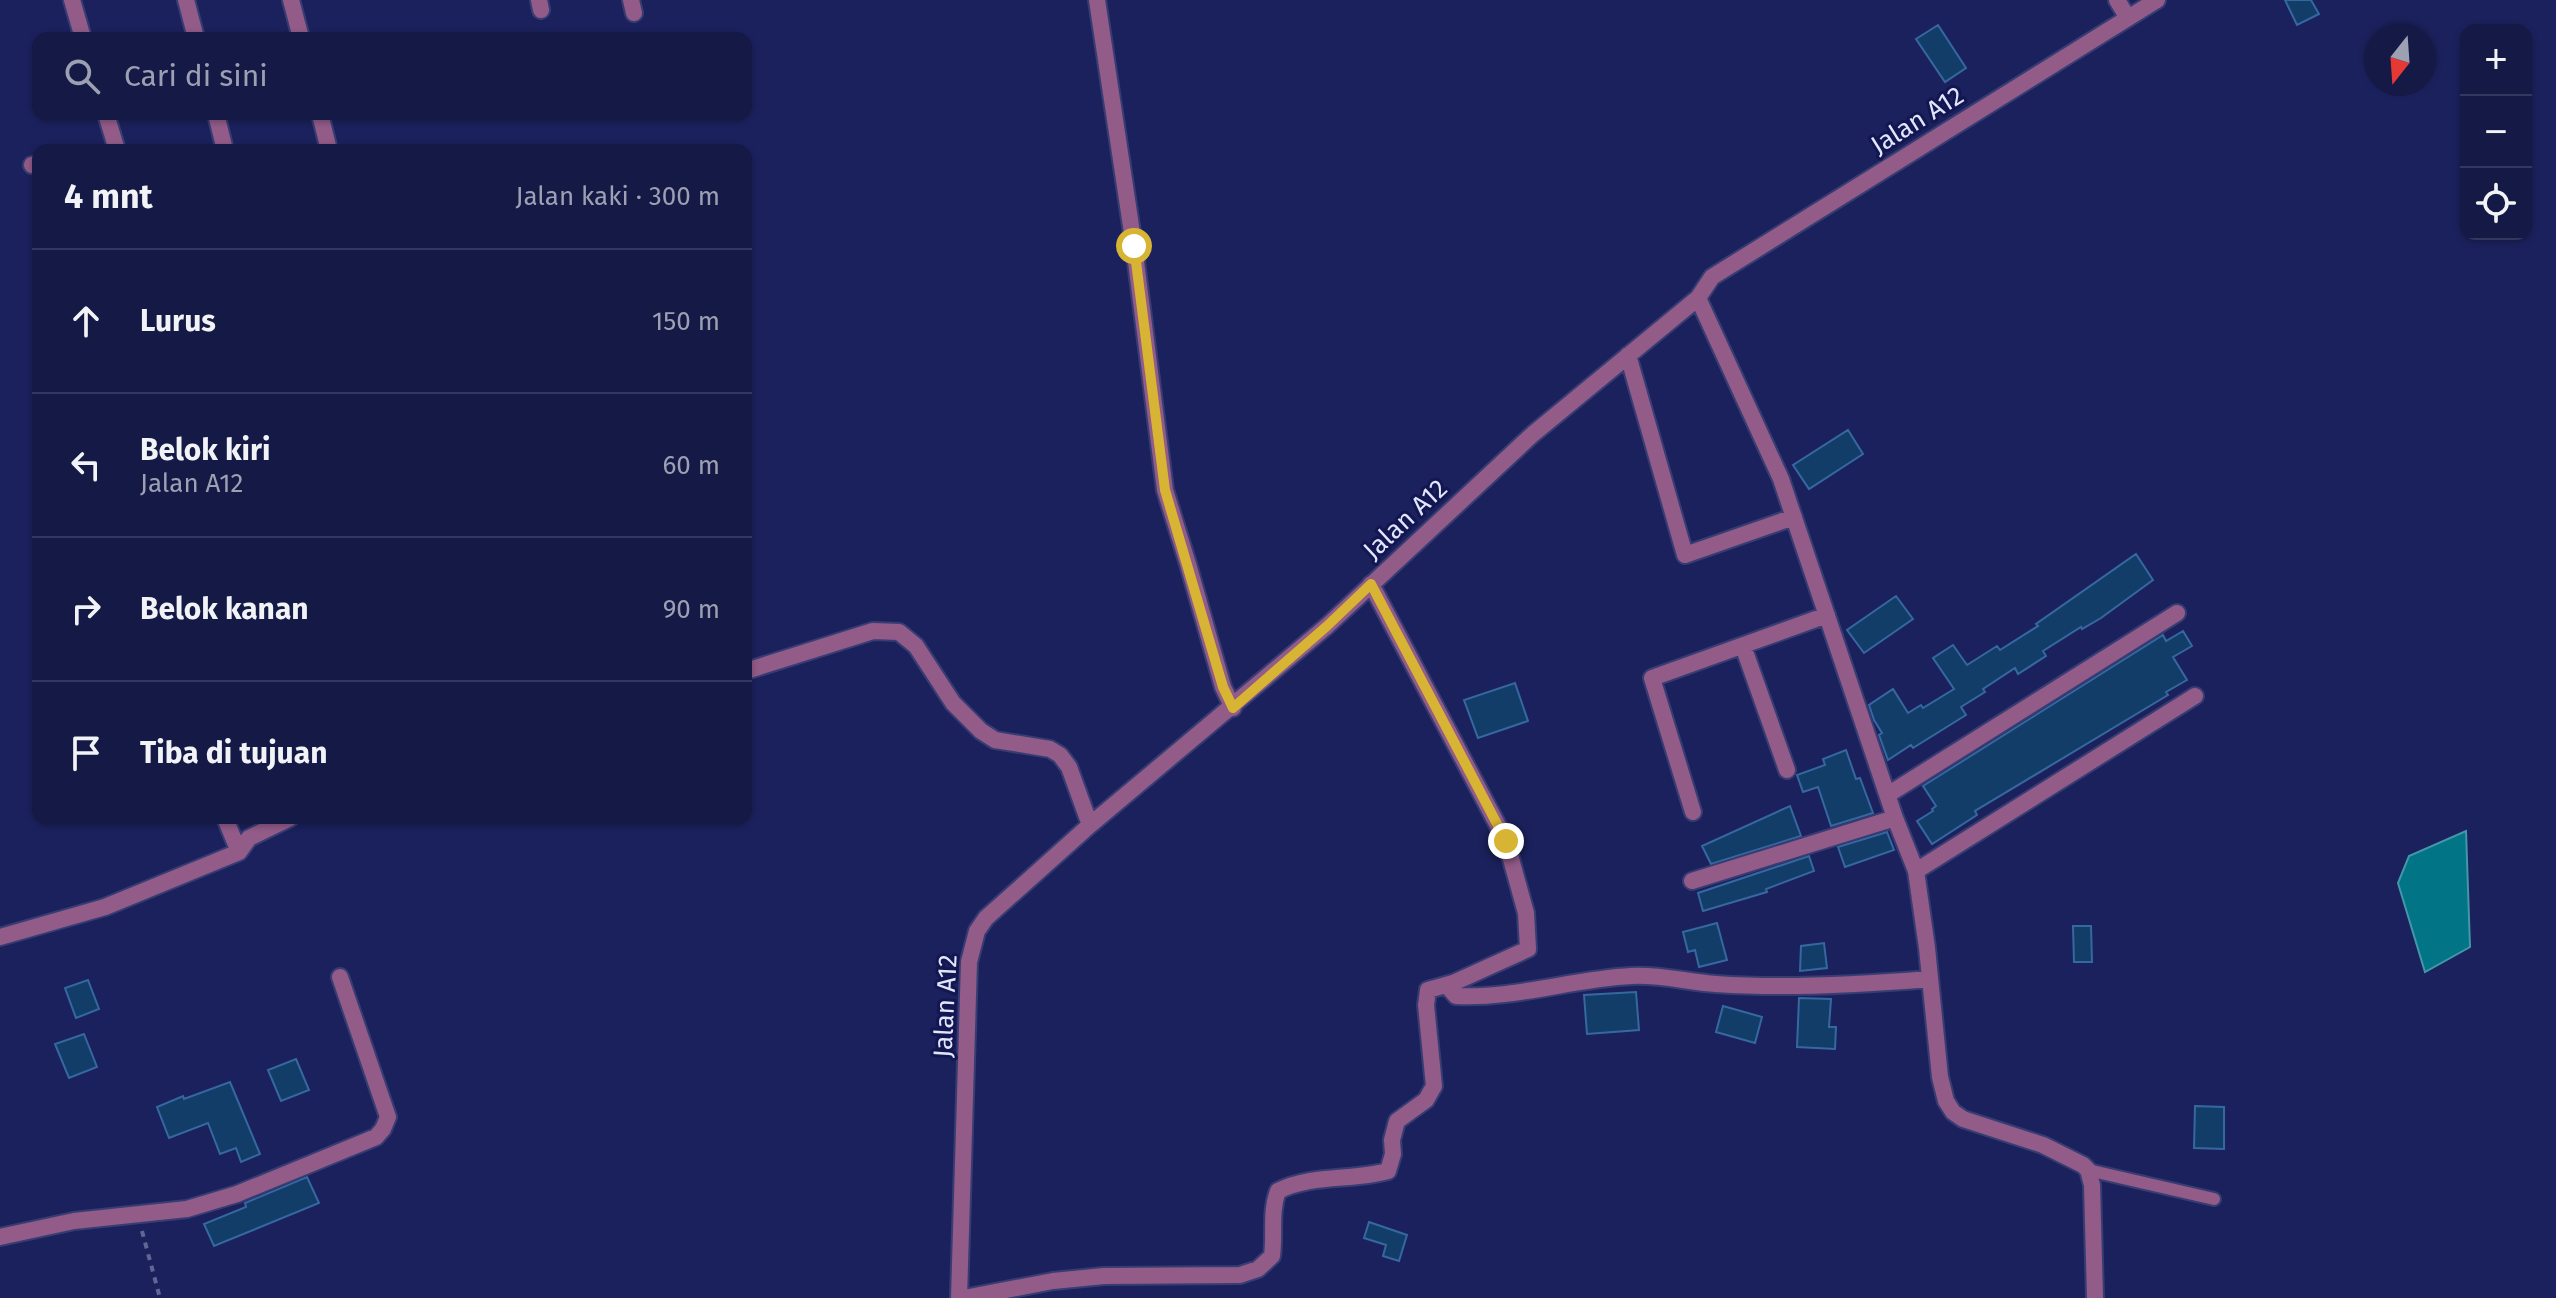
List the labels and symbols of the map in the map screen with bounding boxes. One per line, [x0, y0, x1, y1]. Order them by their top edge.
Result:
north arrow [2364, 24, 2436, 96]
street label: Jalan A12 [1865, 80, 1969, 161]
route start [1116, 228, 1152, 264]
street label: Jalan A12 [1357, 473, 1454, 566]
route end [1488, 823, 1524, 859]
street label: Jalan A12 [927, 954, 964, 1058]

